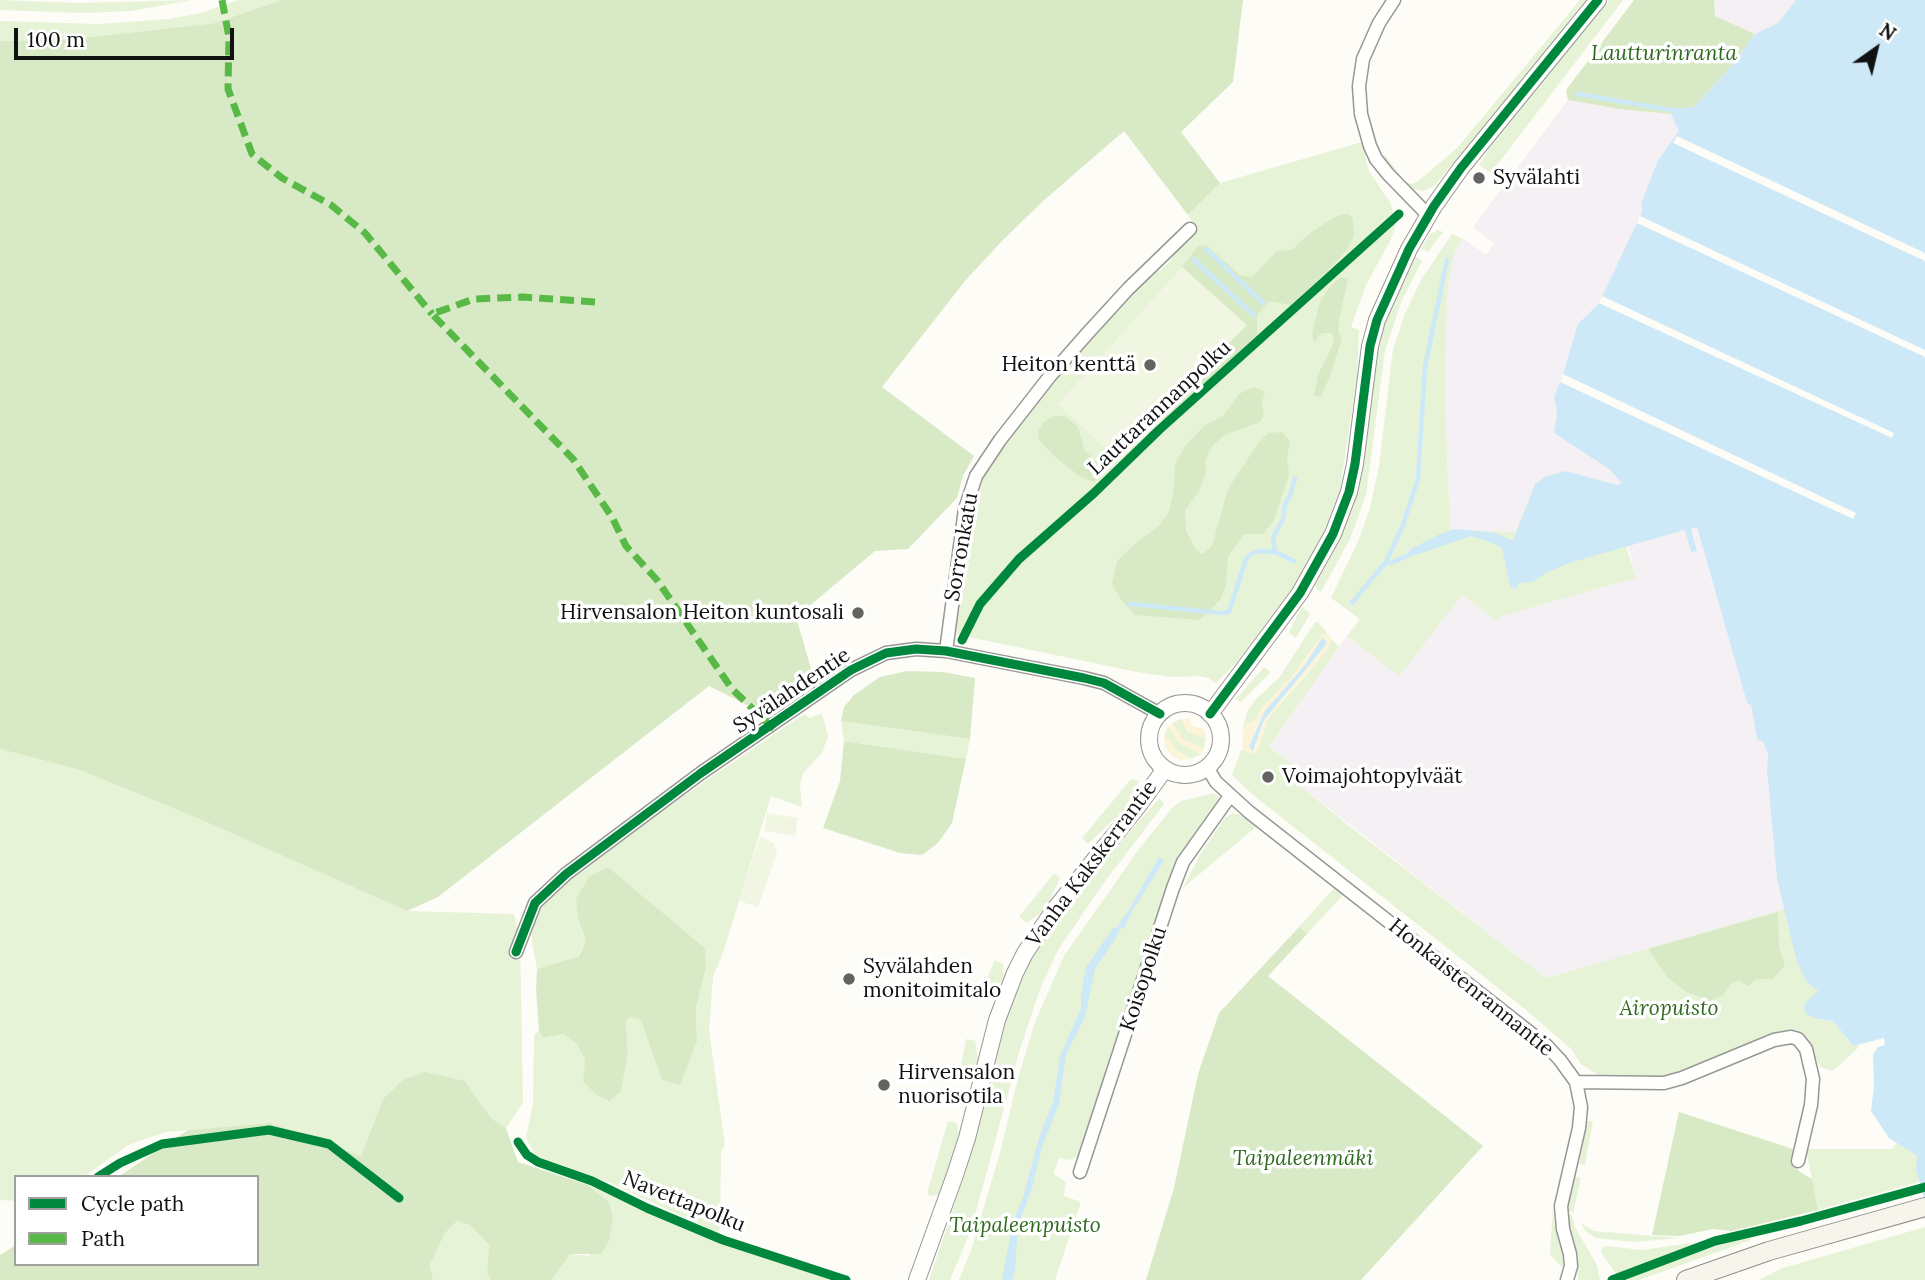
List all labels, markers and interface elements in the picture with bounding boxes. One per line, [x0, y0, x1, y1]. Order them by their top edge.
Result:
scale bar [18, 14, 238, 58]
north arrow [1841, 14, 1911, 84]
text: N [1875, 18, 1901, 46]
text: 100 m [27, 26, 85, 53]
park label: Lautturinranta [1591, 41, 1737, 67]
place label: Syvälahti [1493, 165, 1580, 191]
marker: Syvälahti [1471, 170, 1487, 186]
street label: Lauttarannanpolku [1083, 335, 1237, 481]
place label: Heiton kenttä [1001, 352, 1136, 378]
marker: Heiton kenttä [1142, 357, 1158, 373]
street label: Sorronkatu [940, 491, 984, 603]
place label: Hirvensalon Heiton kuntosali [560, 600, 844, 626]
marker: Hirvensalon Heiton kuntosali [850, 605, 866, 621]
street label: Syvälahdentie [729, 643, 855, 739]
place label: Voimajohtopylväät [1282, 764, 1462, 790]
marker: Voimajohtopylväät [1260, 769, 1276, 785]
street label: Vanha Kakskerrantie [1021, 776, 1163, 952]
street label: Honkaistenrannantie [1383, 914, 1559, 1062]
street label: Koisopolku [1115, 923, 1173, 1035]
place label: Syvälahden monitoimitalo [863, 954, 1001, 1004]
marker: Syvälahden monitoimitalo [841, 971, 857, 987]
park label: Airopuisto [1620, 996, 1718, 1022]
place label: Hirvensalon nuorisotila [898, 1060, 1015, 1110]
marker: Hirvensalon nuorisotila [876, 1077, 892, 1093]
park label: Taipaleenmäki [1233, 1146, 1373, 1172]
street label: Navettapolku [619, 1166, 749, 1238]
legend [14, 1175, 259, 1266]
text: Cycle path [81, 1190, 184, 1217]
park label: Taipaleenpuisto [949, 1213, 1101, 1239]
text: Path [81, 1225, 125, 1252]

